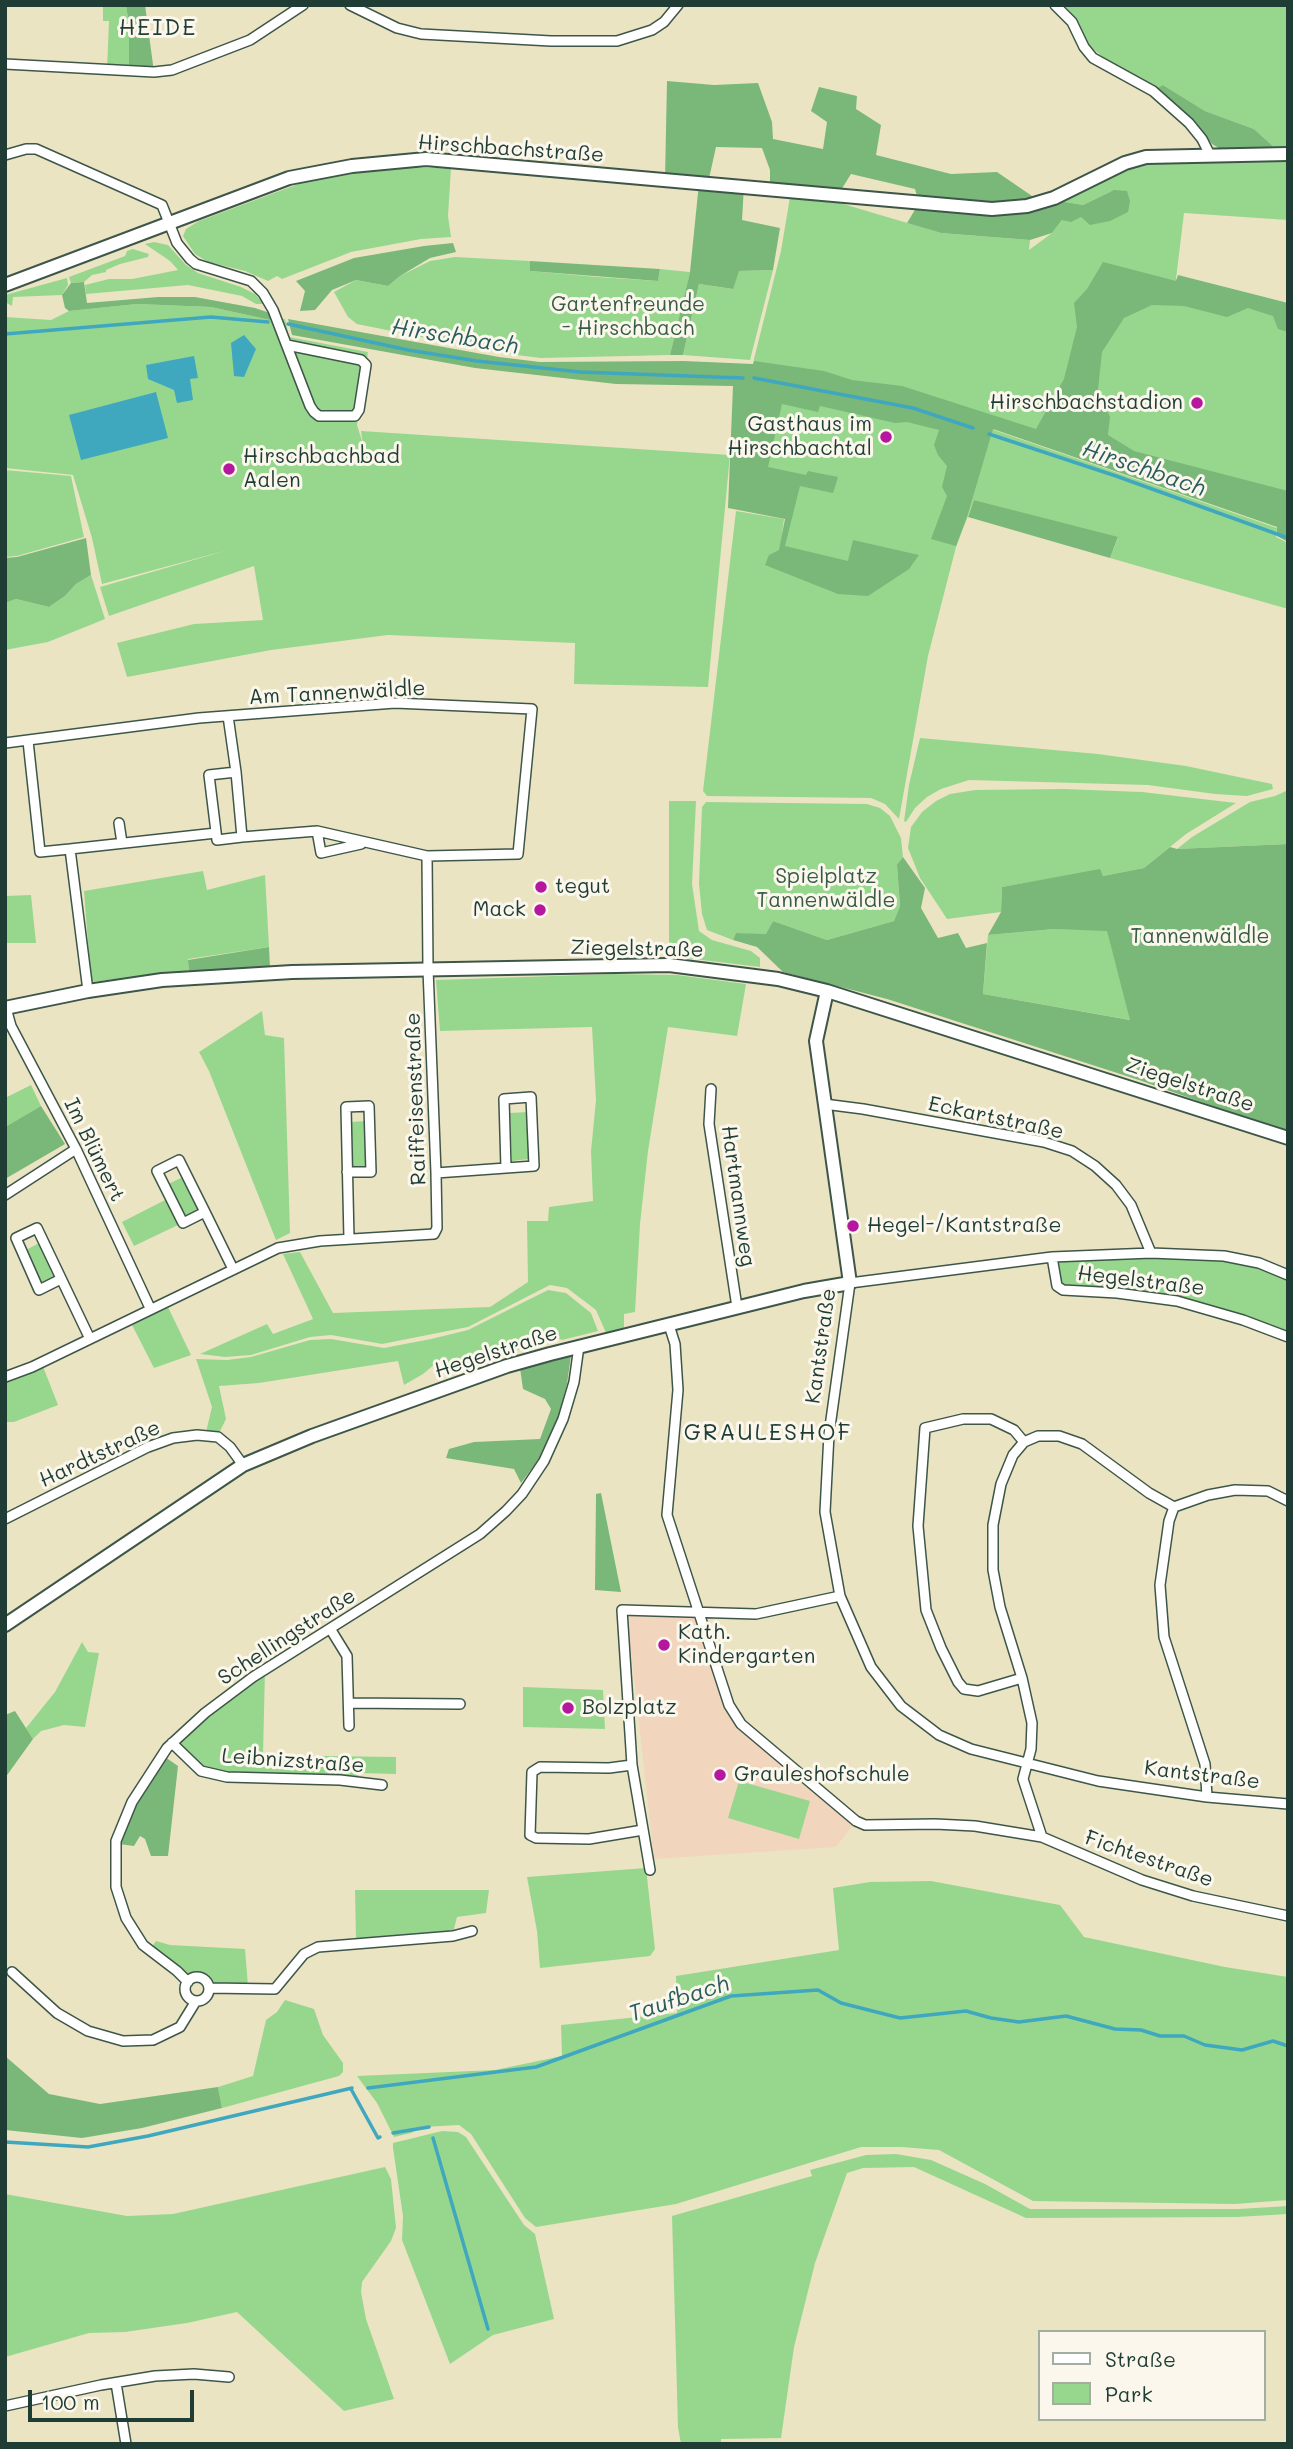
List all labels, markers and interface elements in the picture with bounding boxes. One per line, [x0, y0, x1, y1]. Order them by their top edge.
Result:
district label: HEIDE [119, 14, 197, 42]
street label: Hirschbachstraße [417, 130, 605, 168]
park label: Gartenfreunde - Hirschbach [551, 292, 705, 342]
water label: Hirschbach [390, 313, 520, 361]
place label: Hirschbachstadion [990, 390, 1183, 416]
marker: Hirschbachstadion [1189, 395, 1205, 411]
place label: Gasthaus im Hirschbachtal [727, 412, 872, 462]
marker: Gasthaus im Hirschbachtal [878, 429, 894, 445]
water label: Hirschbach [1079, 435, 1209, 503]
place label: Hirschbachbad Aalen [243, 444, 400, 494]
marker: Hirschbachbad Aalen [221, 461, 237, 477]
street label: Am Tannenwäldle [248, 676, 426, 710]
park label: Spielplatz Tannenwäldle [757, 864, 895, 914]
place label: tegut [555, 874, 610, 900]
marker: tegut [533, 879, 549, 895]
place label: Mack [473, 897, 526, 923]
marker: Mack [532, 902, 548, 918]
park label: Tannenwäldle [1131, 924, 1269, 950]
street label: Ziegelstraße [570, 935, 704, 963]
street label: Raiffeisenstraße [400, 1012, 432, 1186]
street label: Ziegelstraße [1123, 1052, 1257, 1118]
street label: Eckartstraße [926, 1091, 1066, 1145]
street label: Im Blümert [58, 1094, 130, 1206]
street label: Hartmannweg [716, 1124, 760, 1268]
place label: Hegel-/Kantstraße [867, 1213, 1061, 1239]
marker: Hegel-/Kantstraße [845, 1218, 861, 1234]
street label: Hegelstraße [1076, 1261, 1206, 1301]
street label: Kantstraße [800, 1287, 842, 1405]
street label: Hegelstraße [431, 1320, 561, 1384]
street label: Hardtstraße [36, 1415, 164, 1493]
district label: GRAULESHOF [685, 1419, 851, 1447]
street label: Schellingstraße [213, 1583, 361, 1691]
place label: Kath. Kindergarten [678, 1620, 815, 1670]
marker: Kath. Kindergarten [656, 1637, 672, 1653]
place label: Bolzplatz [582, 1695, 677, 1721]
marker: Bolzplatz [560, 1700, 576, 1716]
street label: Leibnizstraße [221, 1743, 365, 1779]
street label: Kantstraße [1143, 1755, 1261, 1795]
place label: Grauleshofschule [734, 1762, 910, 1788]
marker: Grauleshofschule [712, 1767, 728, 1783]
street label: Fichtestraße [1082, 1825, 1216, 1893]
water label: Taufbach [625, 1970, 733, 2028]
legend [1038, 2330, 1265, 2421]
text: Straße [1105, 2345, 1176, 2372]
scale bar [32, 2376, 198, 2420]
text: Park [1105, 2380, 1153, 2407]
text: 100 m [41, 2388, 100, 2415]

